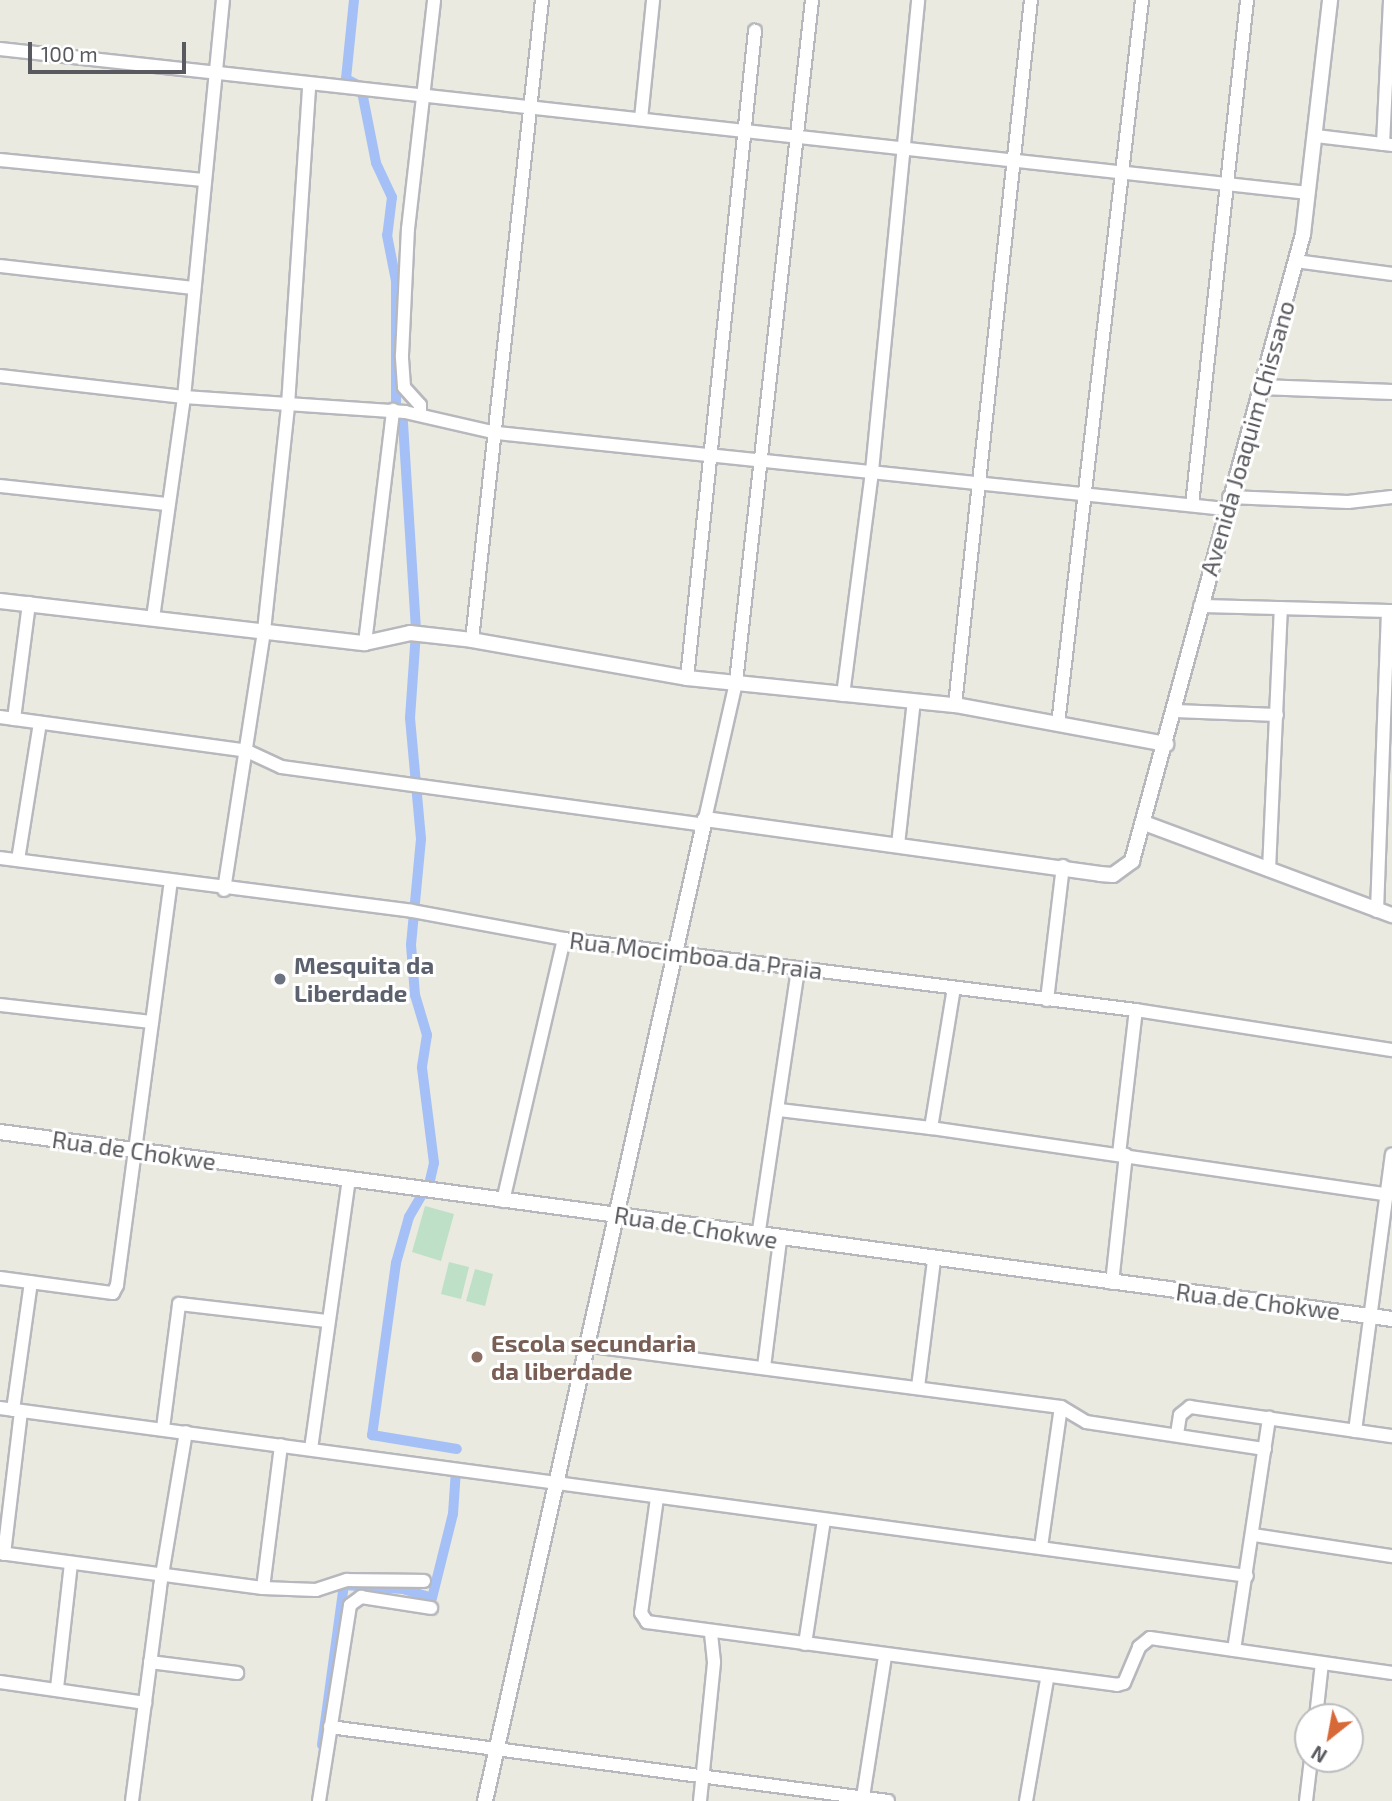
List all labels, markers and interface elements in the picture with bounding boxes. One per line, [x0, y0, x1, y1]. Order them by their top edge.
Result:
scale bar [32, 28, 189, 72]
text: 100 m [41, 41, 98, 66]
street label: Avenida Joaquim Chissano [1194, 297, 1300, 579]
street label: Rua Mocimboa da Praia [568, 925, 824, 985]
place label: Mesquita da Liberdade [294, 951, 434, 1007]
marker: Mesquita da Liberdade [272, 971, 288, 987]
street label: Rua de Chokwe [50, 1124, 218, 1176]
street label: Rua de Chokwe [612, 1200, 780, 1254]
street label: Rua de Chokwe [1174, 1277, 1342, 1325]
place label: Escola secundaria da liberdade [491, 1329, 696, 1385]
marker: Escola secundaria da liberdade [469, 1349, 485, 1365]
north arrow [1294, 1703, 1364, 1773]
text: N [1307, 1741, 1331, 1768]

